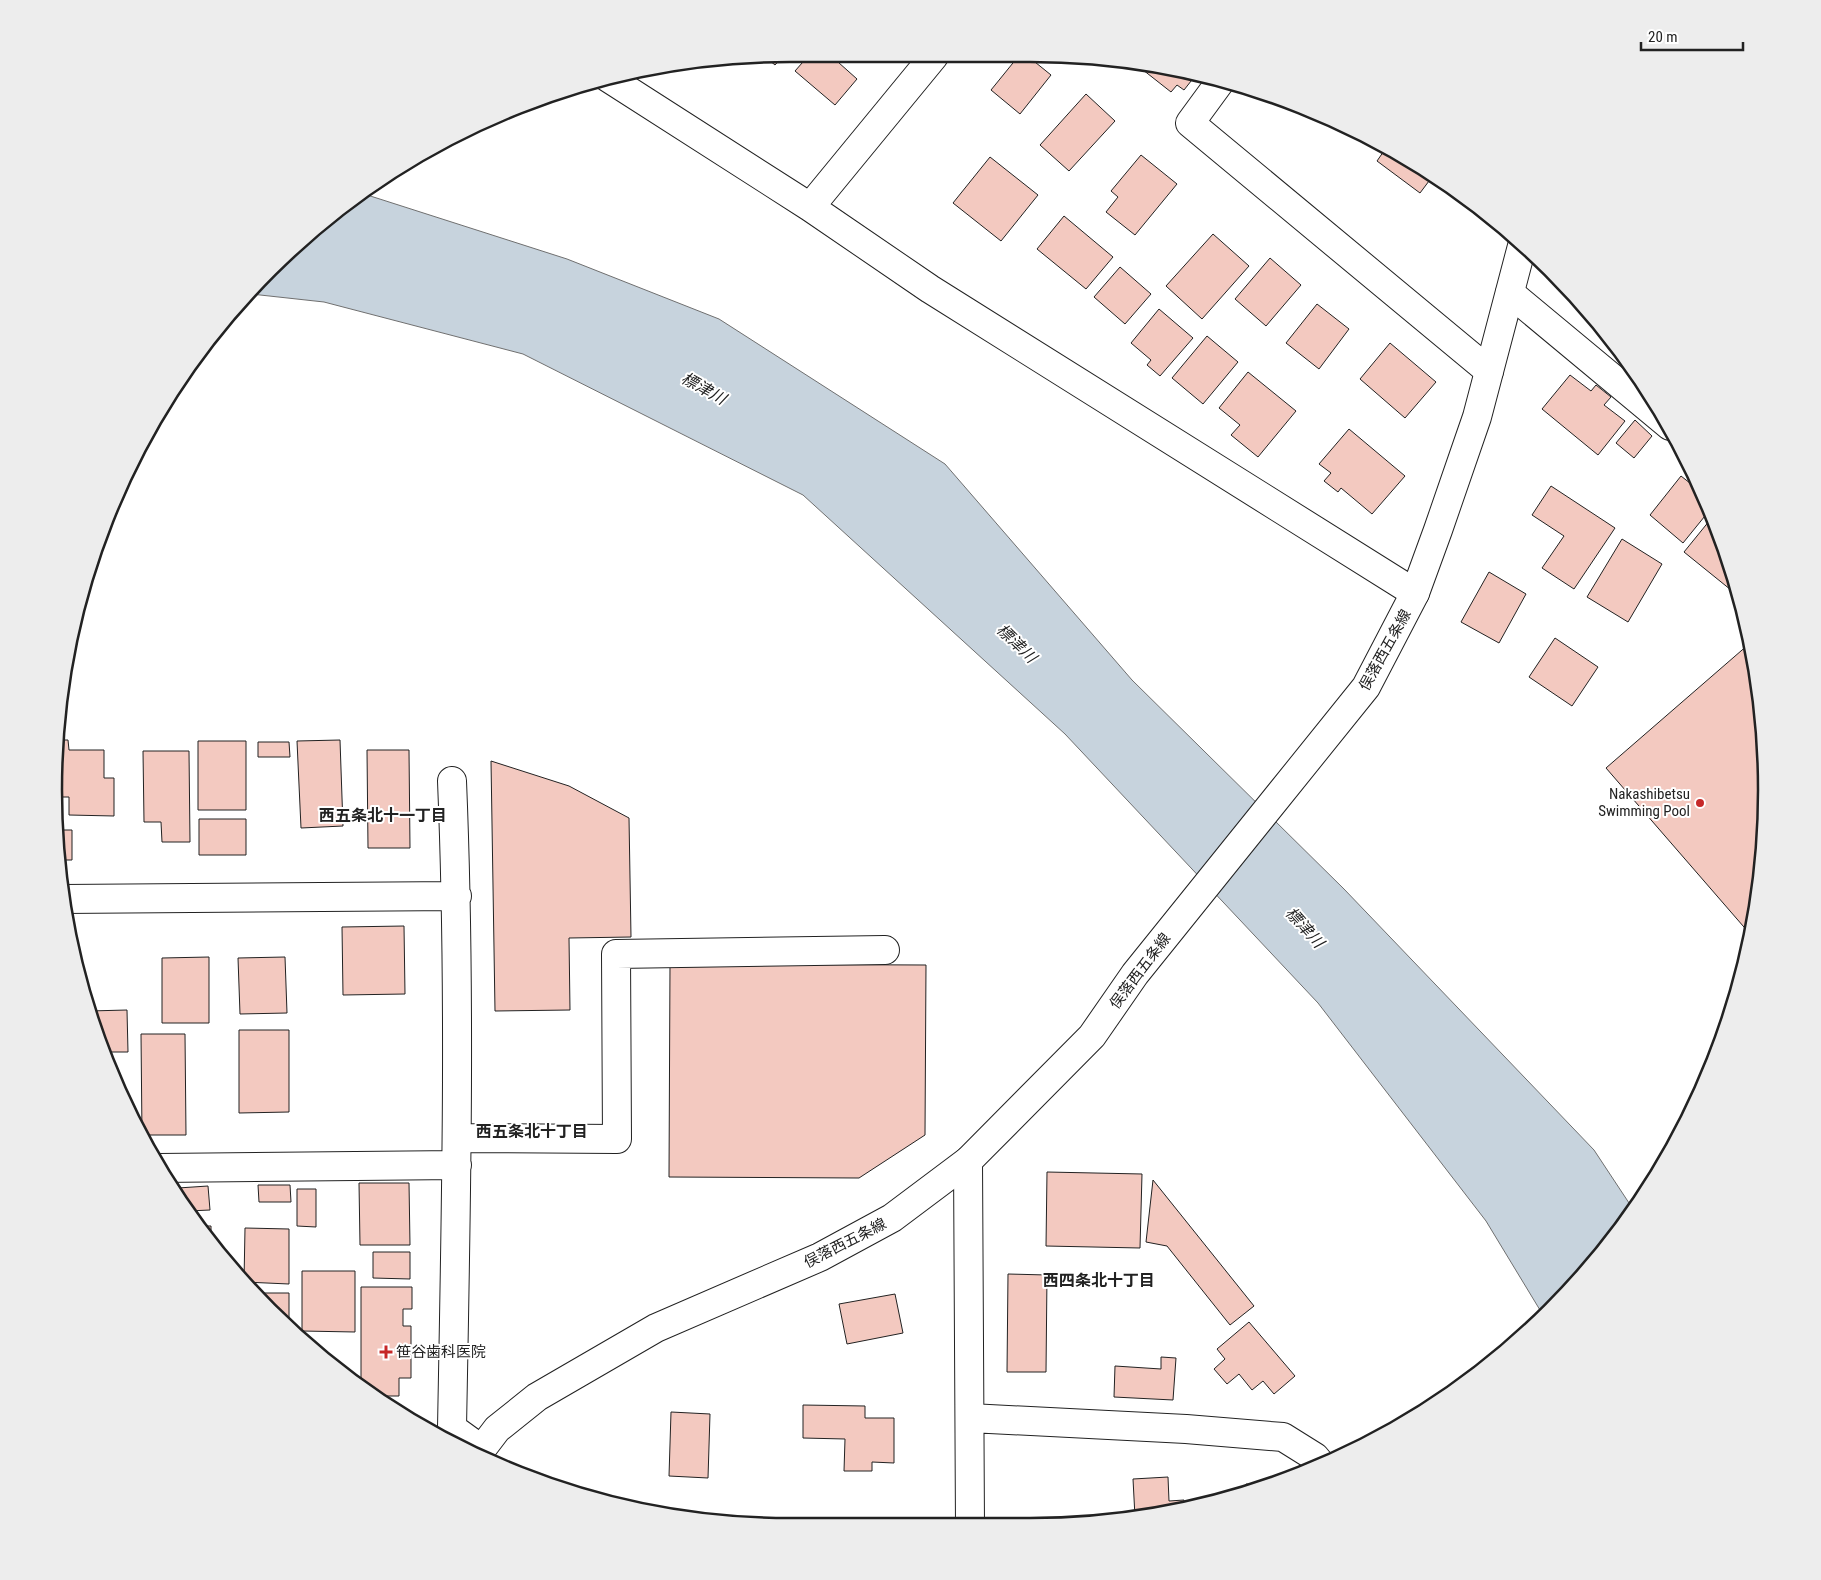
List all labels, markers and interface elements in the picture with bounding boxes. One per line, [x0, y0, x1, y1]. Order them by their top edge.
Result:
scale bar [1641, 20, 1744, 52]
text: 20 m [1648, 28, 1678, 46]
water label: 標津川 [678, 368, 731, 409]
street label: 俣落西五条線 [1355, 606, 1415, 694]
water label: 標津川 [993, 620, 1042, 668]
place label: Nakashibetsu Swimming Pool [1598, 785, 1690, 820]
marker: Nakashibetsu Swimming Pool [1694, 797, 1706, 809]
district label: 西五条北十一丁目 [319, 806, 447, 825]
water label: 標津川 [1282, 903, 1329, 953]
street label: 俣落西五条線 [1106, 930, 1174, 1012]
district label: 西五条北十丁目 [476, 1122, 588, 1141]
street label: 俣落西五条線 [801, 1215, 889, 1271]
district label: 西四条北十丁目 [1043, 1271, 1155, 1290]
place label: 笹谷歯科医院 [396, 1343, 486, 1361]
marker: 笹谷歯科医院 [380, 1346, 392, 1358]

